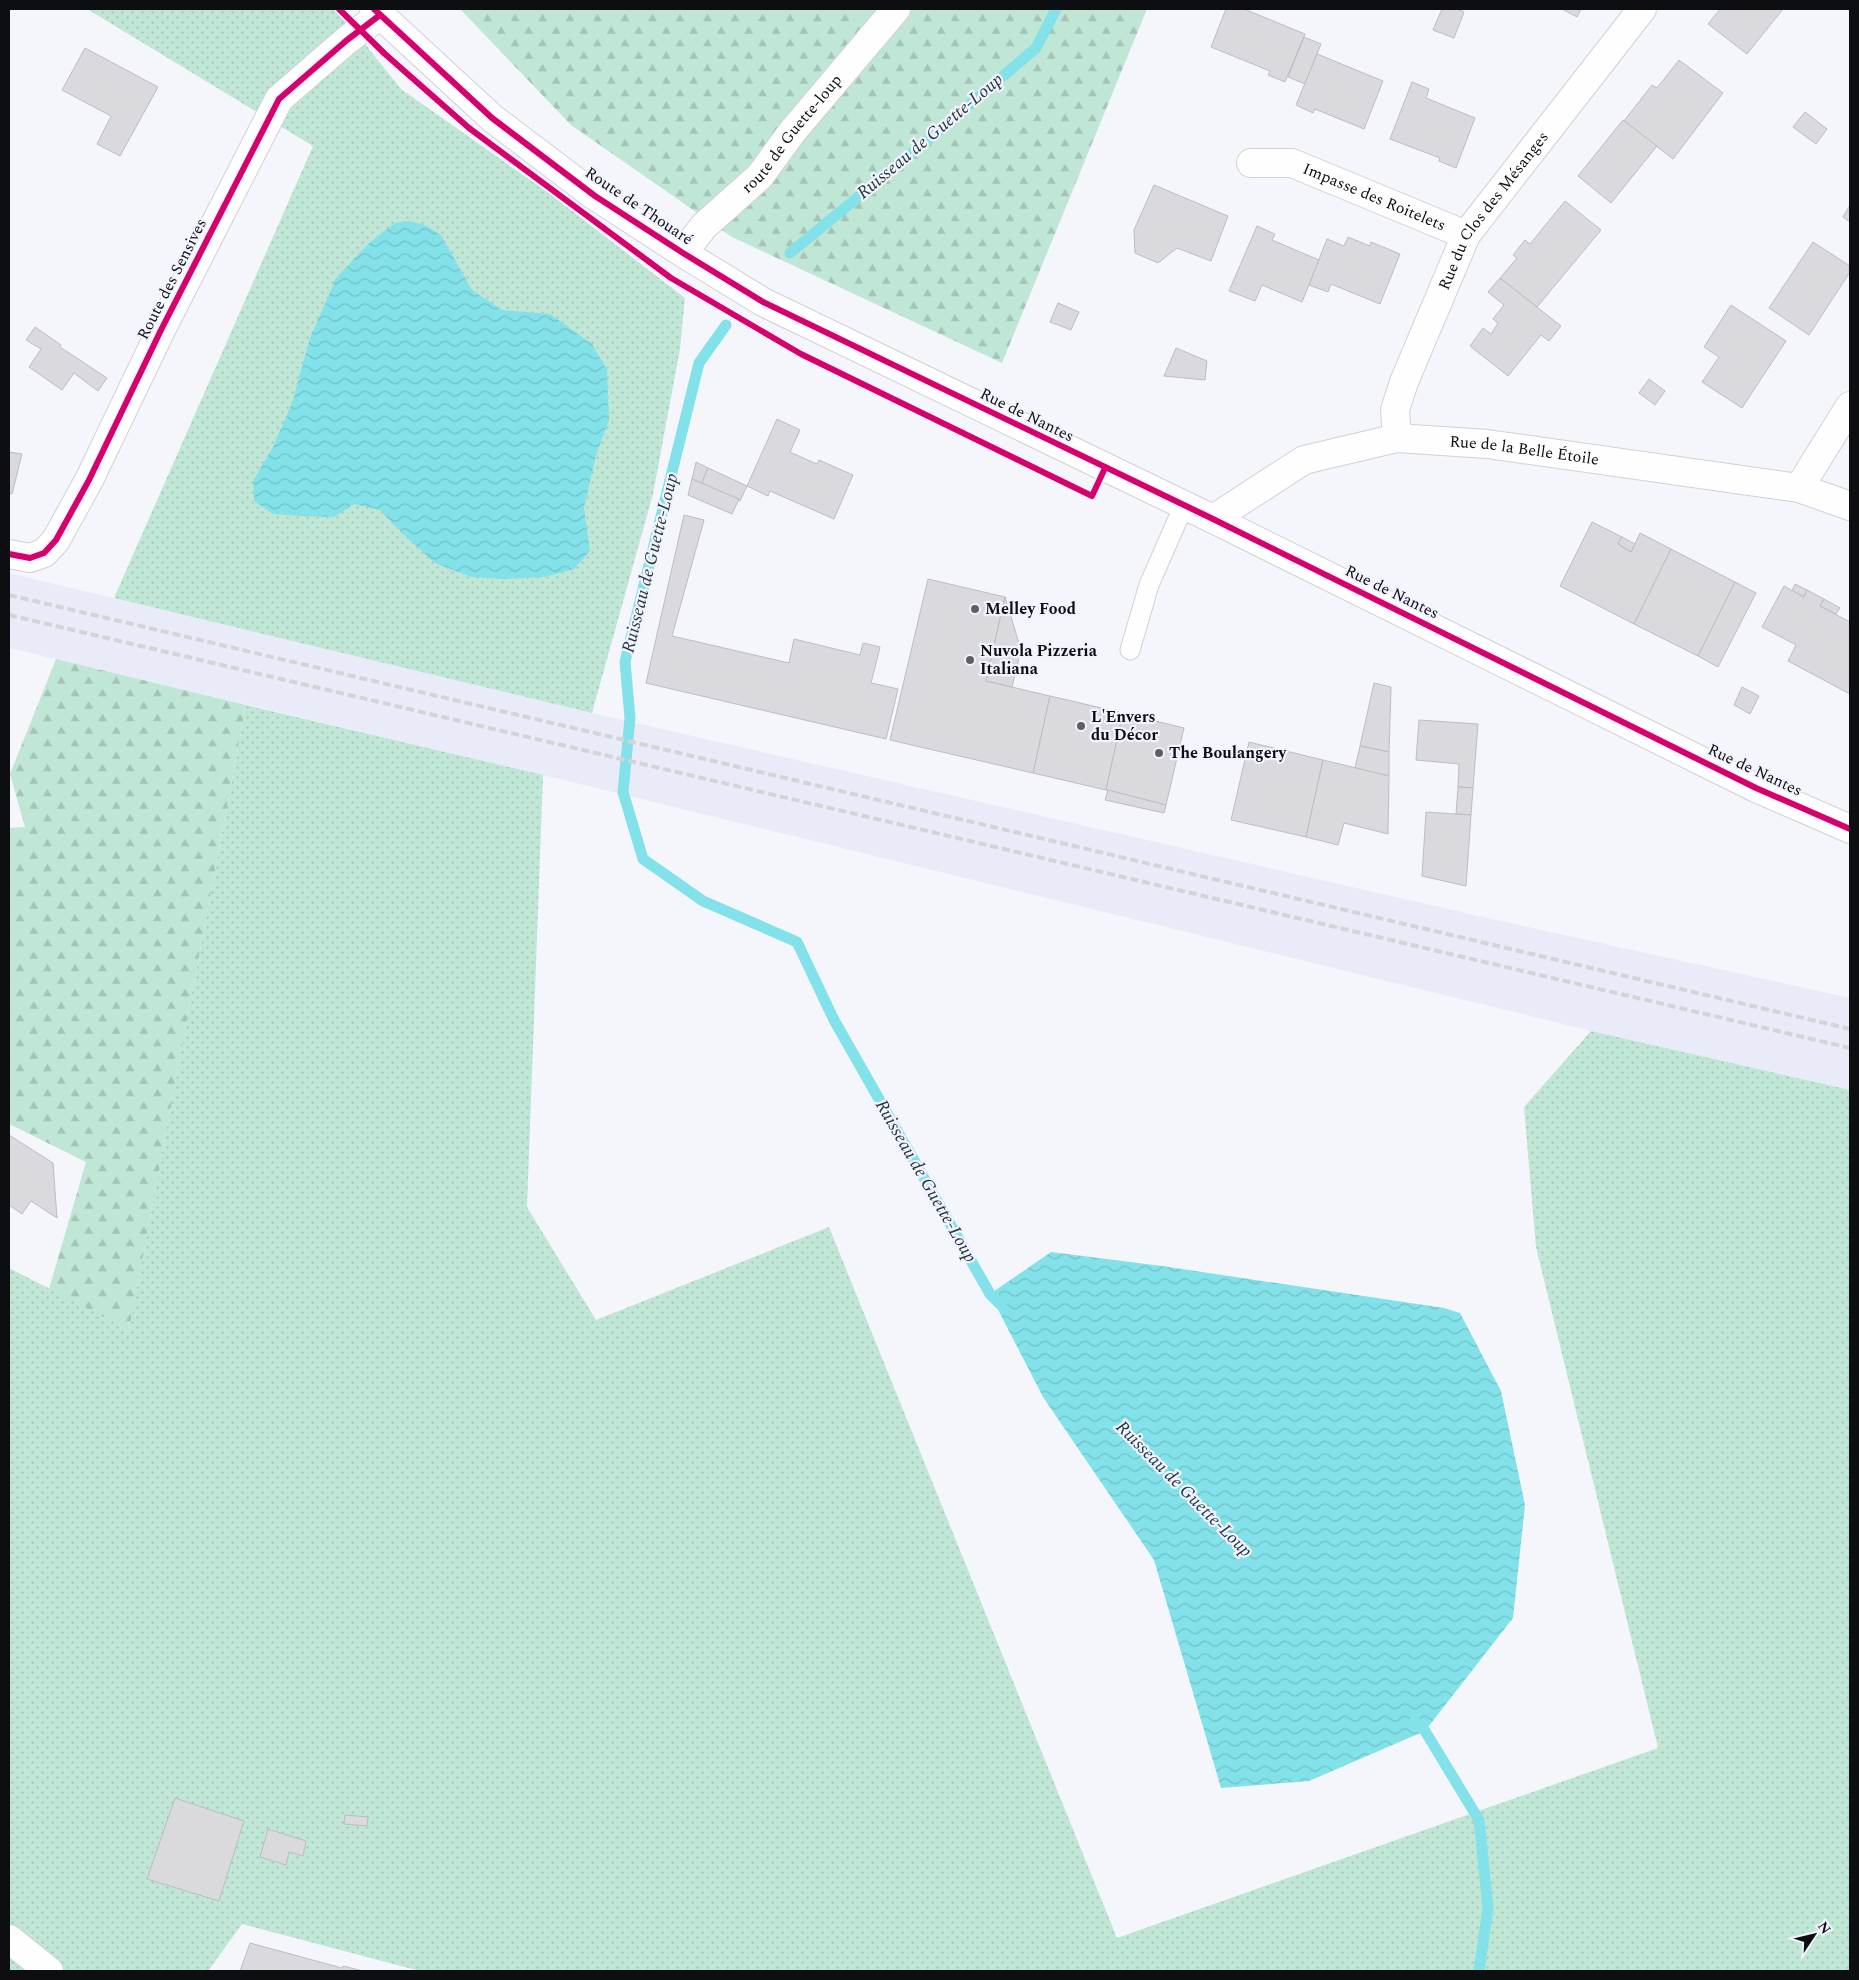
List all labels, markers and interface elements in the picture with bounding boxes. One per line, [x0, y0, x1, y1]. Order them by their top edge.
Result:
water label: Ruisseau de Guette-Loup [851, 66, 1009, 206]
street label: route de Guette-loup [736, 69, 848, 199]
street label: Rue du Clos des Mésanges [1432, 126, 1554, 294]
street label: Impasse des Roitelets [1299, 157, 1449, 237]
street label: Route de Thouaré [580, 161, 698, 251]
street label: Route des Sensives [131, 214, 213, 344]
street label: Rue de Nantes [976, 382, 1078, 448]
street label: Rue de la Belle Étoile [1449, 430, 1601, 472]
water label: Ruisseau de Guette-Loup [615, 470, 685, 656]
street label: Rue de Nantes [1341, 559, 1443, 625]
place label: Melley Food [985, 597, 1076, 621]
marker: Melley Food [969, 603, 981, 615]
place label: Nuvola Pizzeria Italiana [980, 639, 1098, 681]
marker: Nuvola Pizzeria Italiana [964, 654, 976, 666]
place label: L'Envers du Décor [1091, 705, 1158, 747]
marker: L'Envers du Décor [1075, 720, 1087, 732]
street label: Rue de Nantes [1704, 738, 1806, 802]
place label: The Boulangery [1169, 741, 1288, 765]
marker: The Boulangery [1153, 747, 1165, 759]
water label: Ruisseau de Guette-Loup [868, 1094, 984, 1268]
water label: Ruisseau de Guette-Loup [1109, 1414, 1259, 1564]
north arrow [1789, 1910, 1839, 1960]
text: N [1812, 1917, 1836, 1939]

